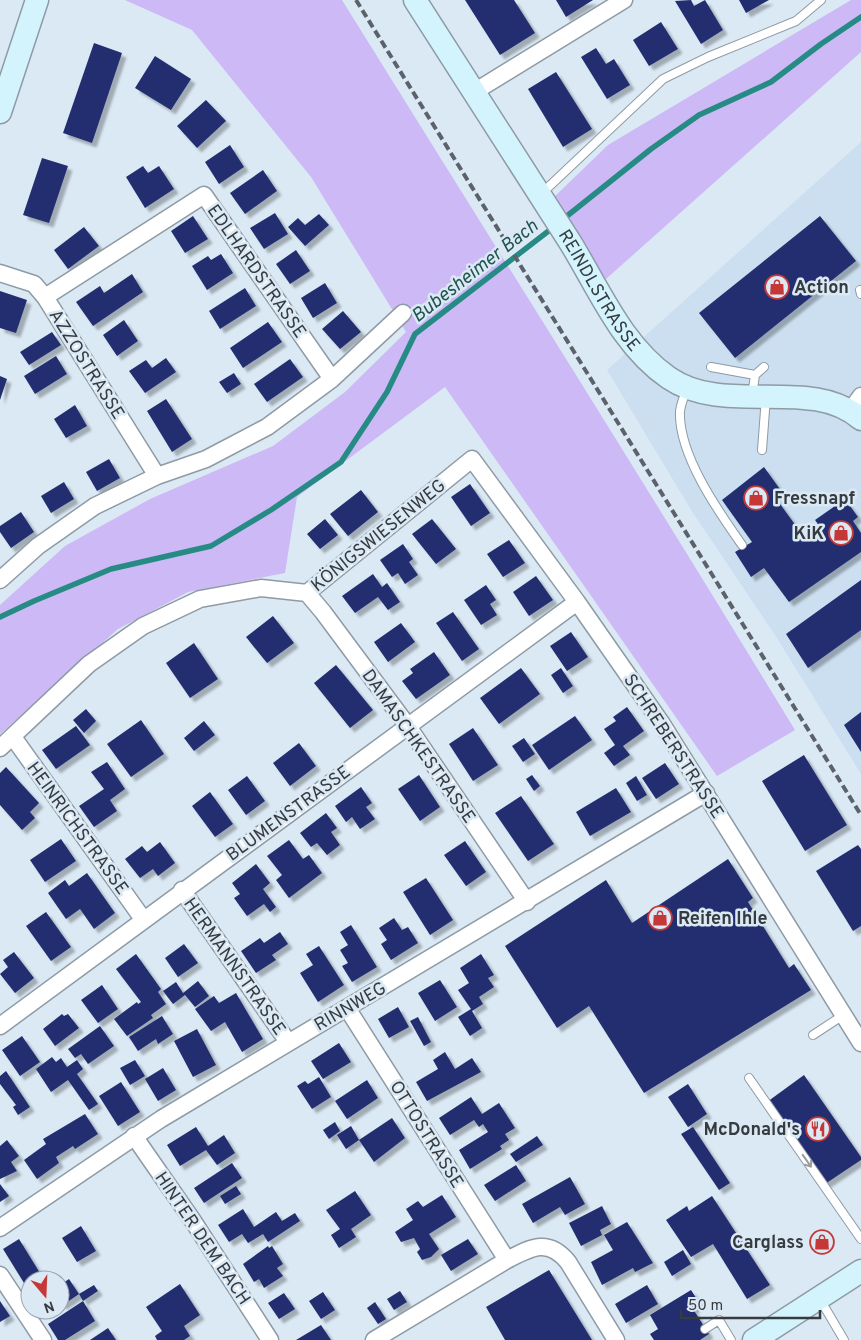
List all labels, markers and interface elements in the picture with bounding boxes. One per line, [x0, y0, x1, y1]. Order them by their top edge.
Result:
street label: EDLHARDSTRASSE [201, 201, 310, 343]
water label: Bubesheimer Bach [407, 214, 544, 328]
street label: REINDLSTRASSE [552, 226, 645, 357]
shop icon: Action [764, 274, 790, 300]
place label: Action [794, 277, 849, 300]
street label: AZZOSTRASSE [43, 306, 129, 424]
street label: KÖNIGSWIESENWEG [306, 473, 451, 598]
shop icon: Fressnapf [743, 485, 769, 511]
place label: Fressnapf [774, 488, 856, 511]
shop icon: KiK [828, 520, 854, 546]
place label: KiK [793, 523, 824, 546]
street label: DAMASCHKESTRASSE [356, 665, 480, 828]
street label: SCHREBERSTRASSE [617, 670, 728, 824]
street label: HEINRICHSTRASSE [21, 758, 133, 900]
street label: BLUMENSTRASSE [222, 761, 356, 867]
street label: HERMANNSTRASSE [178, 893, 290, 1040]
shop icon: Reifen Ihle [647, 905, 673, 931]
place label: Reifen Ihle [678, 908, 768, 931]
street label: RINNWEG [310, 977, 391, 1037]
street label: OTTOSTRASSE [384, 1077, 468, 1193]
restaurant icon: McDonald's [805, 1116, 831, 1142]
place label: McDonald's [704, 1119, 800, 1142]
one-way arrow [802, 1154, 812, 1168]
street label: HINTER DEM BACH [149, 1168, 255, 1310]
shop icon: Carglass [809, 1229, 835, 1255]
place label: Carglass [732, 1232, 804, 1255]
north arrow [20, 1270, 70, 1320]
scale bar [681, 1288, 820, 1320]
text: N [41, 1296, 56, 1316]
text: 50 m [688, 1297, 723, 1316]

